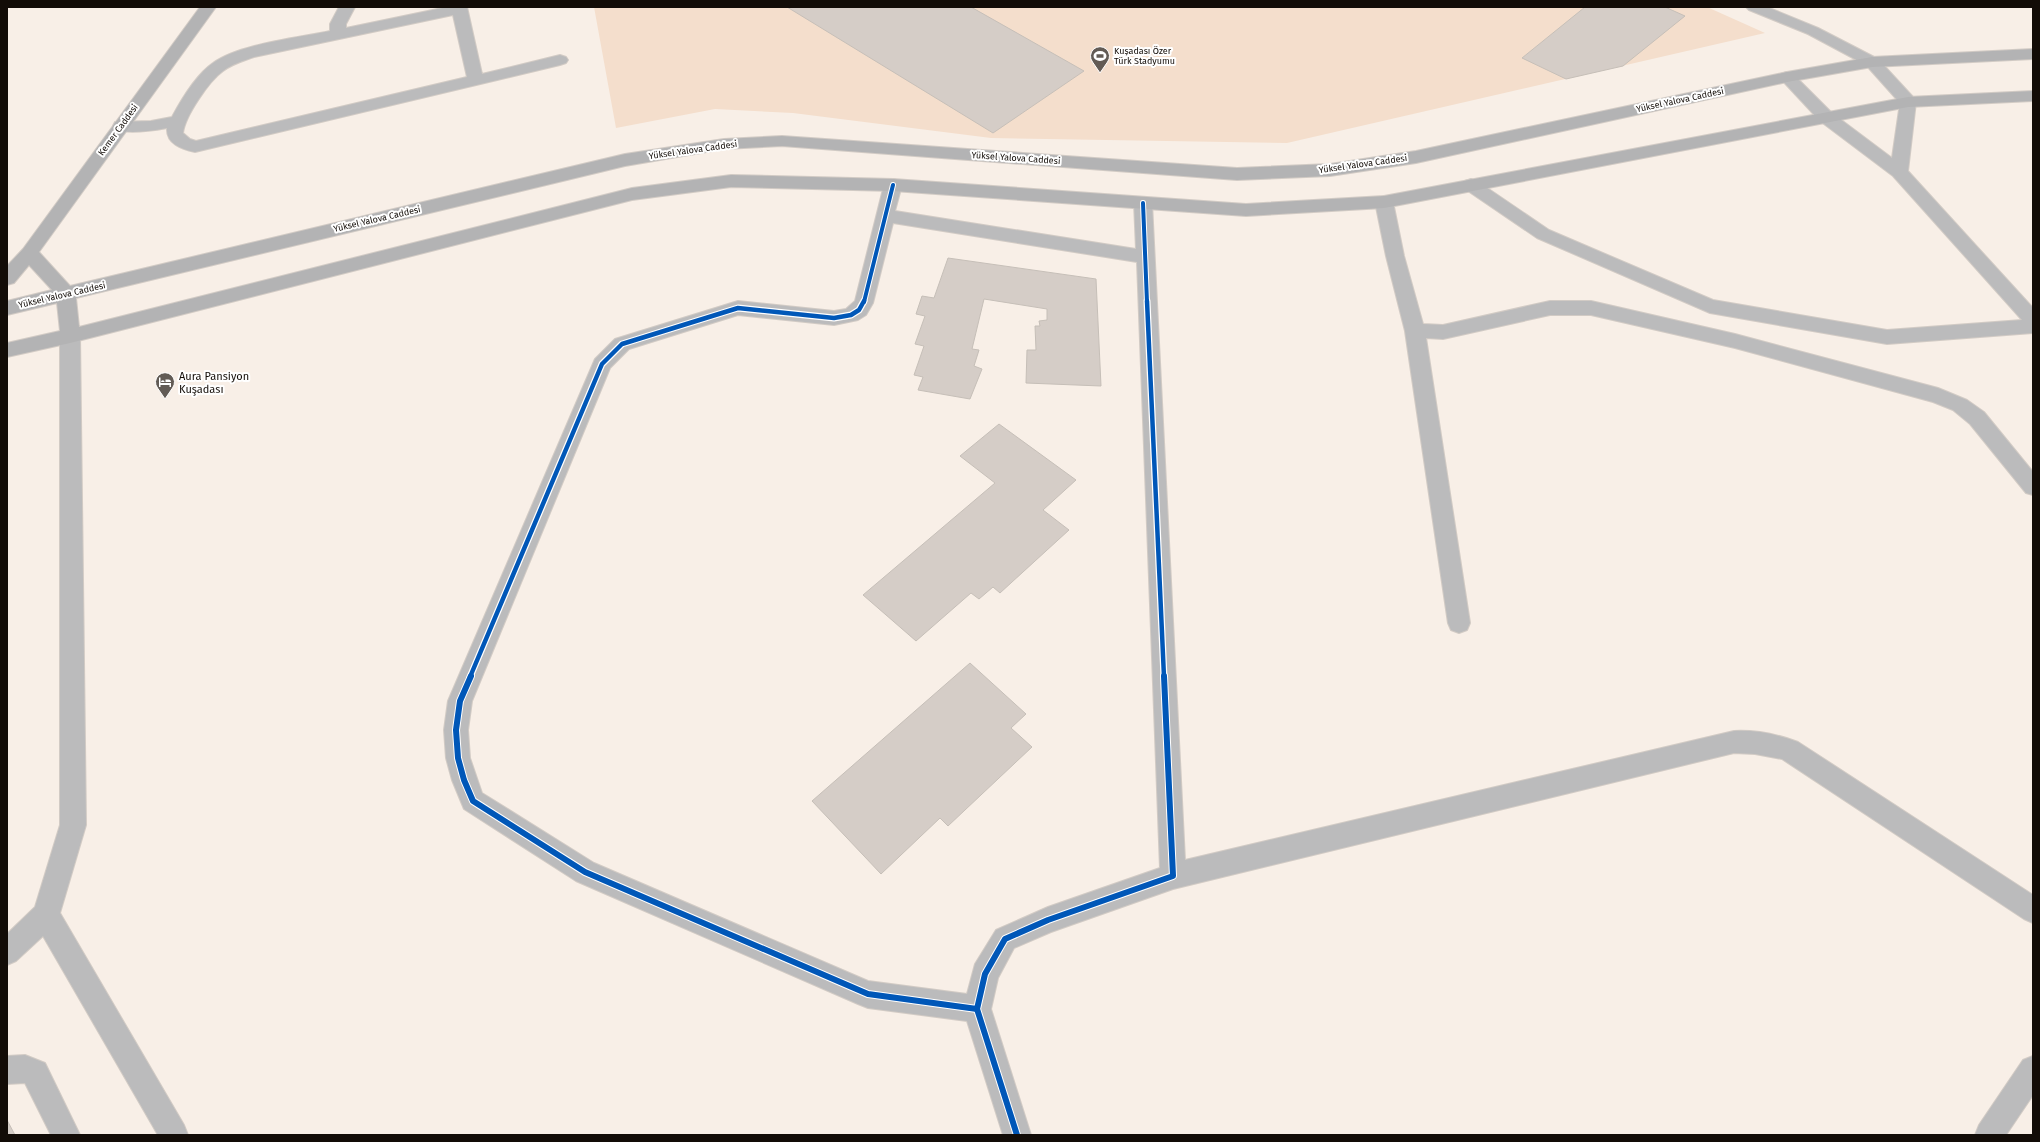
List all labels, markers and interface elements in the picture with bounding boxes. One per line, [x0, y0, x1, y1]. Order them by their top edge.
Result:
sports icon: Kuşadası Özer Türk Stadyumu [1089, 45, 1111, 73]
place label: Kuşadası Özer Türk Stadyumu [1114, 46, 1175, 66]
street label: Yüksel Yalova Caddesi [1635, 86, 1725, 114]
street label: Kemer Caddesi [96, 102, 140, 158]
street label: Yüksel Yalova Caddesi [648, 139, 738, 161]
street label: Yüksel Yalova Caddesi [971, 150, 1061, 166]
street label: Yüksel Yalova Caddesi [1318, 153, 1408, 175]
street label: Yüksel Yalova Caddesi [332, 204, 422, 234]
street label: Yüksel Yalova Caddesi [17, 280, 107, 310]
place label: Aura Pansiyon Kuşadası [179, 370, 249, 396]
hotel icon: Aura Pansiyon Kuşadası [154, 371, 176, 399]

